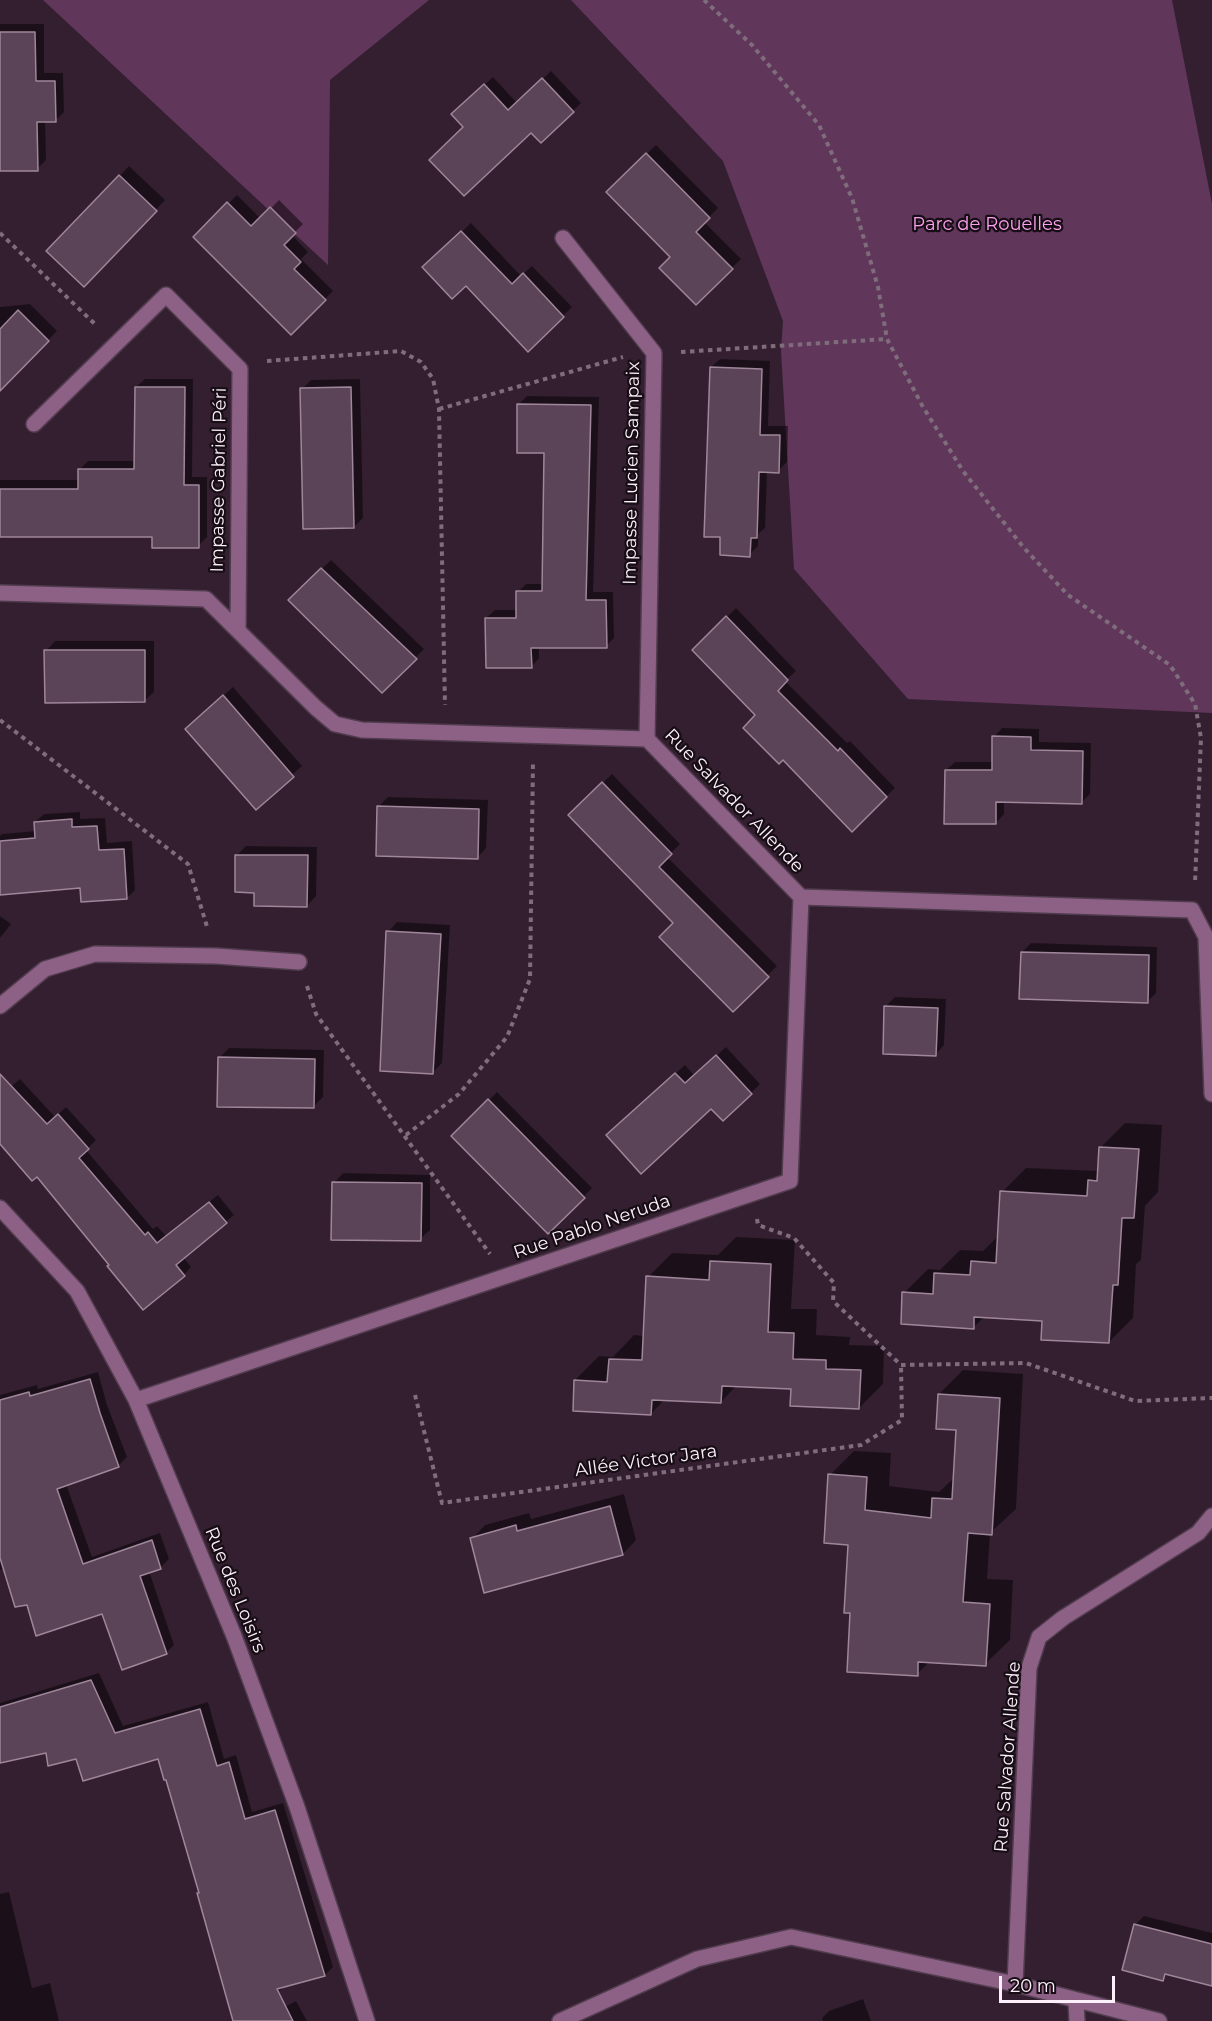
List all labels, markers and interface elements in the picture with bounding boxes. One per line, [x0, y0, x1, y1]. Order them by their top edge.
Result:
park label: Parc de Rouelles [912, 214, 1062, 236]
street label: Impasse Lucien Sampaix [619, 361, 645, 585]
street label: Impasse Gabriel Péri [207, 387, 231, 573]
street label: Rue Salvador Allende [660, 725, 808, 877]
street label: Rue Pablo Neruda [511, 1190, 673, 1264]
street label: Allée Victor Jara [574, 1440, 718, 1482]
street label: Rue des Loisirs [200, 1524, 270, 1656]
street label: Rue Salvador Allende [991, 1661, 1025, 1853]
scale bar [1002, 1964, 1118, 2002]
text: 20 m [1010, 1975, 1056, 1997]

